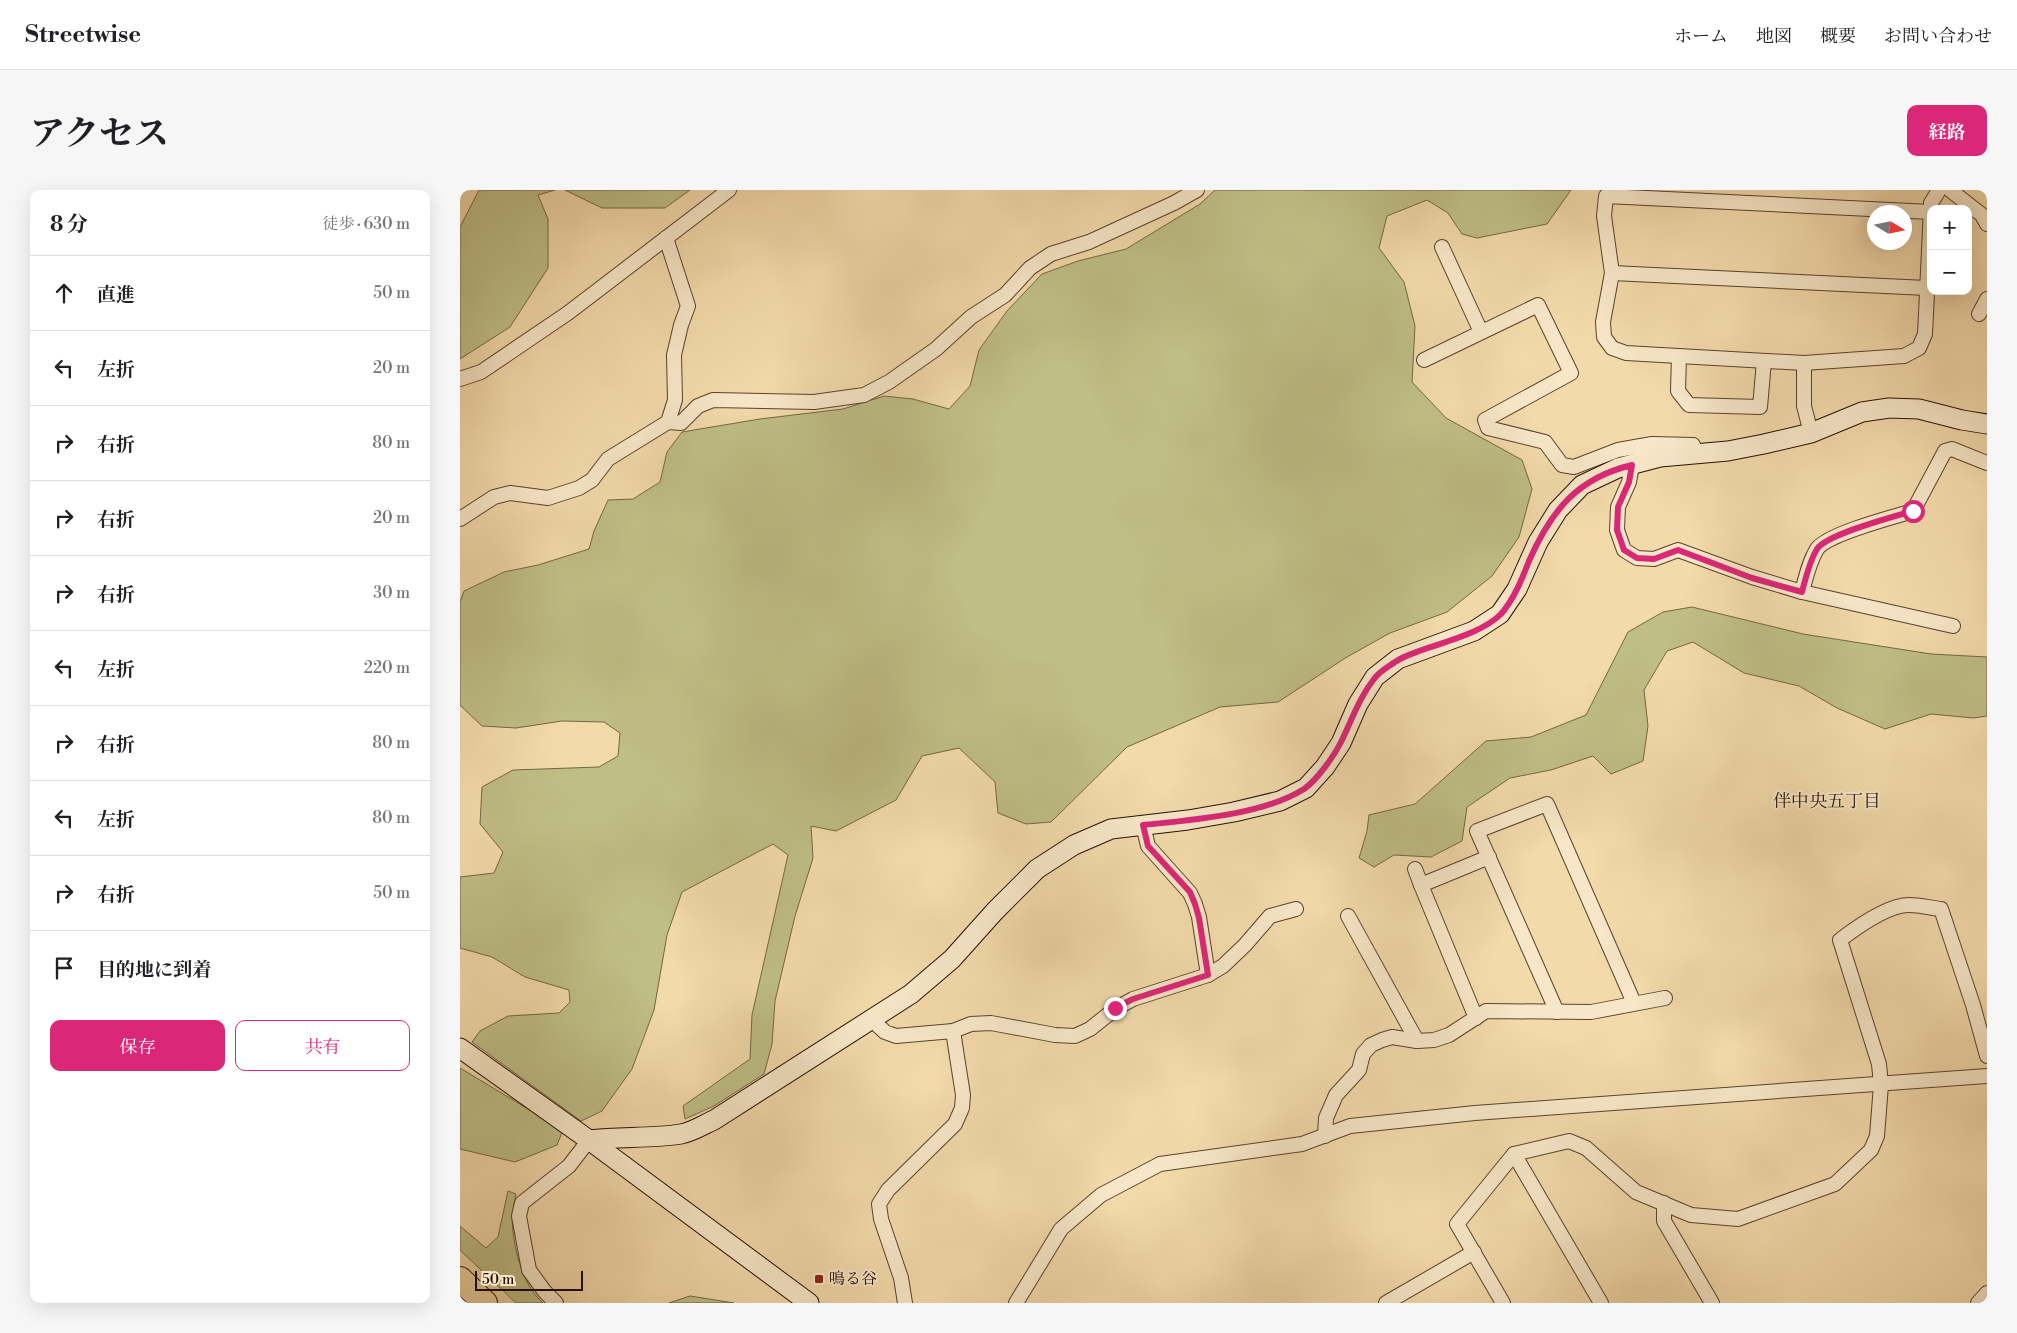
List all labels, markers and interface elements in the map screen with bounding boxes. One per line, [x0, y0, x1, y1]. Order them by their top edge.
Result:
text: Streetwise [25, 20, 141, 50]
text: ホーム [1674, 25, 1728, 48]
text: 地図 [1756, 25, 1792, 48]
text: 概要 [1820, 25, 1856, 48]
text: お問い合わせ [1884, 25, 1992, 48]
button: 経路 [1907, 105, 1987, 156]
text: アクセス [30, 113, 169, 156]
north arrow [1867, 205, 1912, 250]
map controls [1927, 205, 1972, 295]
button: + [1927, 205, 1972, 250]
text: 8 分 [50, 212, 88, 238]
text: 徒歩 · 630 m [322, 214, 410, 234]
button: − [1927, 250, 1972, 295]
icon: ahead [50, 279, 78, 307]
text: 直進 [97, 283, 135, 307]
text: 50 m [373, 283, 410, 303]
icon: left [50, 354, 78, 382]
text: 左折 [97, 358, 135, 382]
text: 20 m [373, 358, 410, 378]
icon: right [50, 429, 78, 457]
text: 右折 [97, 433, 135, 457]
text: 80 m [372, 433, 410, 453]
route start [1902, 500, 1925, 523]
icon: right [50, 504, 78, 532]
text: 右折 [97, 508, 135, 532]
text: 20 m [373, 508, 410, 528]
icon: right [50, 579, 78, 607]
text: 右折 [97, 583, 135, 607]
text: 30 m [373, 583, 410, 603]
icon: left [50, 654, 78, 682]
text: 左折 [97, 658, 135, 682]
text: 220 m [364, 658, 410, 678]
icon: right [50, 729, 78, 757]
text: 右折 [97, 733, 135, 757]
text: 80 m [372, 733, 410, 753]
district label: 伴中央五丁目 [1773, 790, 1881, 813]
icon: left [50, 804, 78, 832]
text: 左折 [97, 808, 135, 832]
text: 80 m [372, 808, 410, 828]
icon: right [50, 879, 78, 907]
text: 右折 [97, 883, 135, 907]
text: 50 m [373, 883, 410, 903]
icon: arrive [50, 954, 78, 982]
text: 目的地に到着 [97, 958, 211, 982]
route end [1104, 997, 1127, 1020]
button: 保存 [50, 1020, 225, 1071]
button: 共有 [235, 1020, 410, 1071]
scale bar [475, 1268, 582, 1291]
place label: 鳴る谷 [829, 1269, 877, 1289]
text: 50 m [482, 1271, 514, 1289]
marker: 鳴る谷 [813, 1273, 825, 1285]

